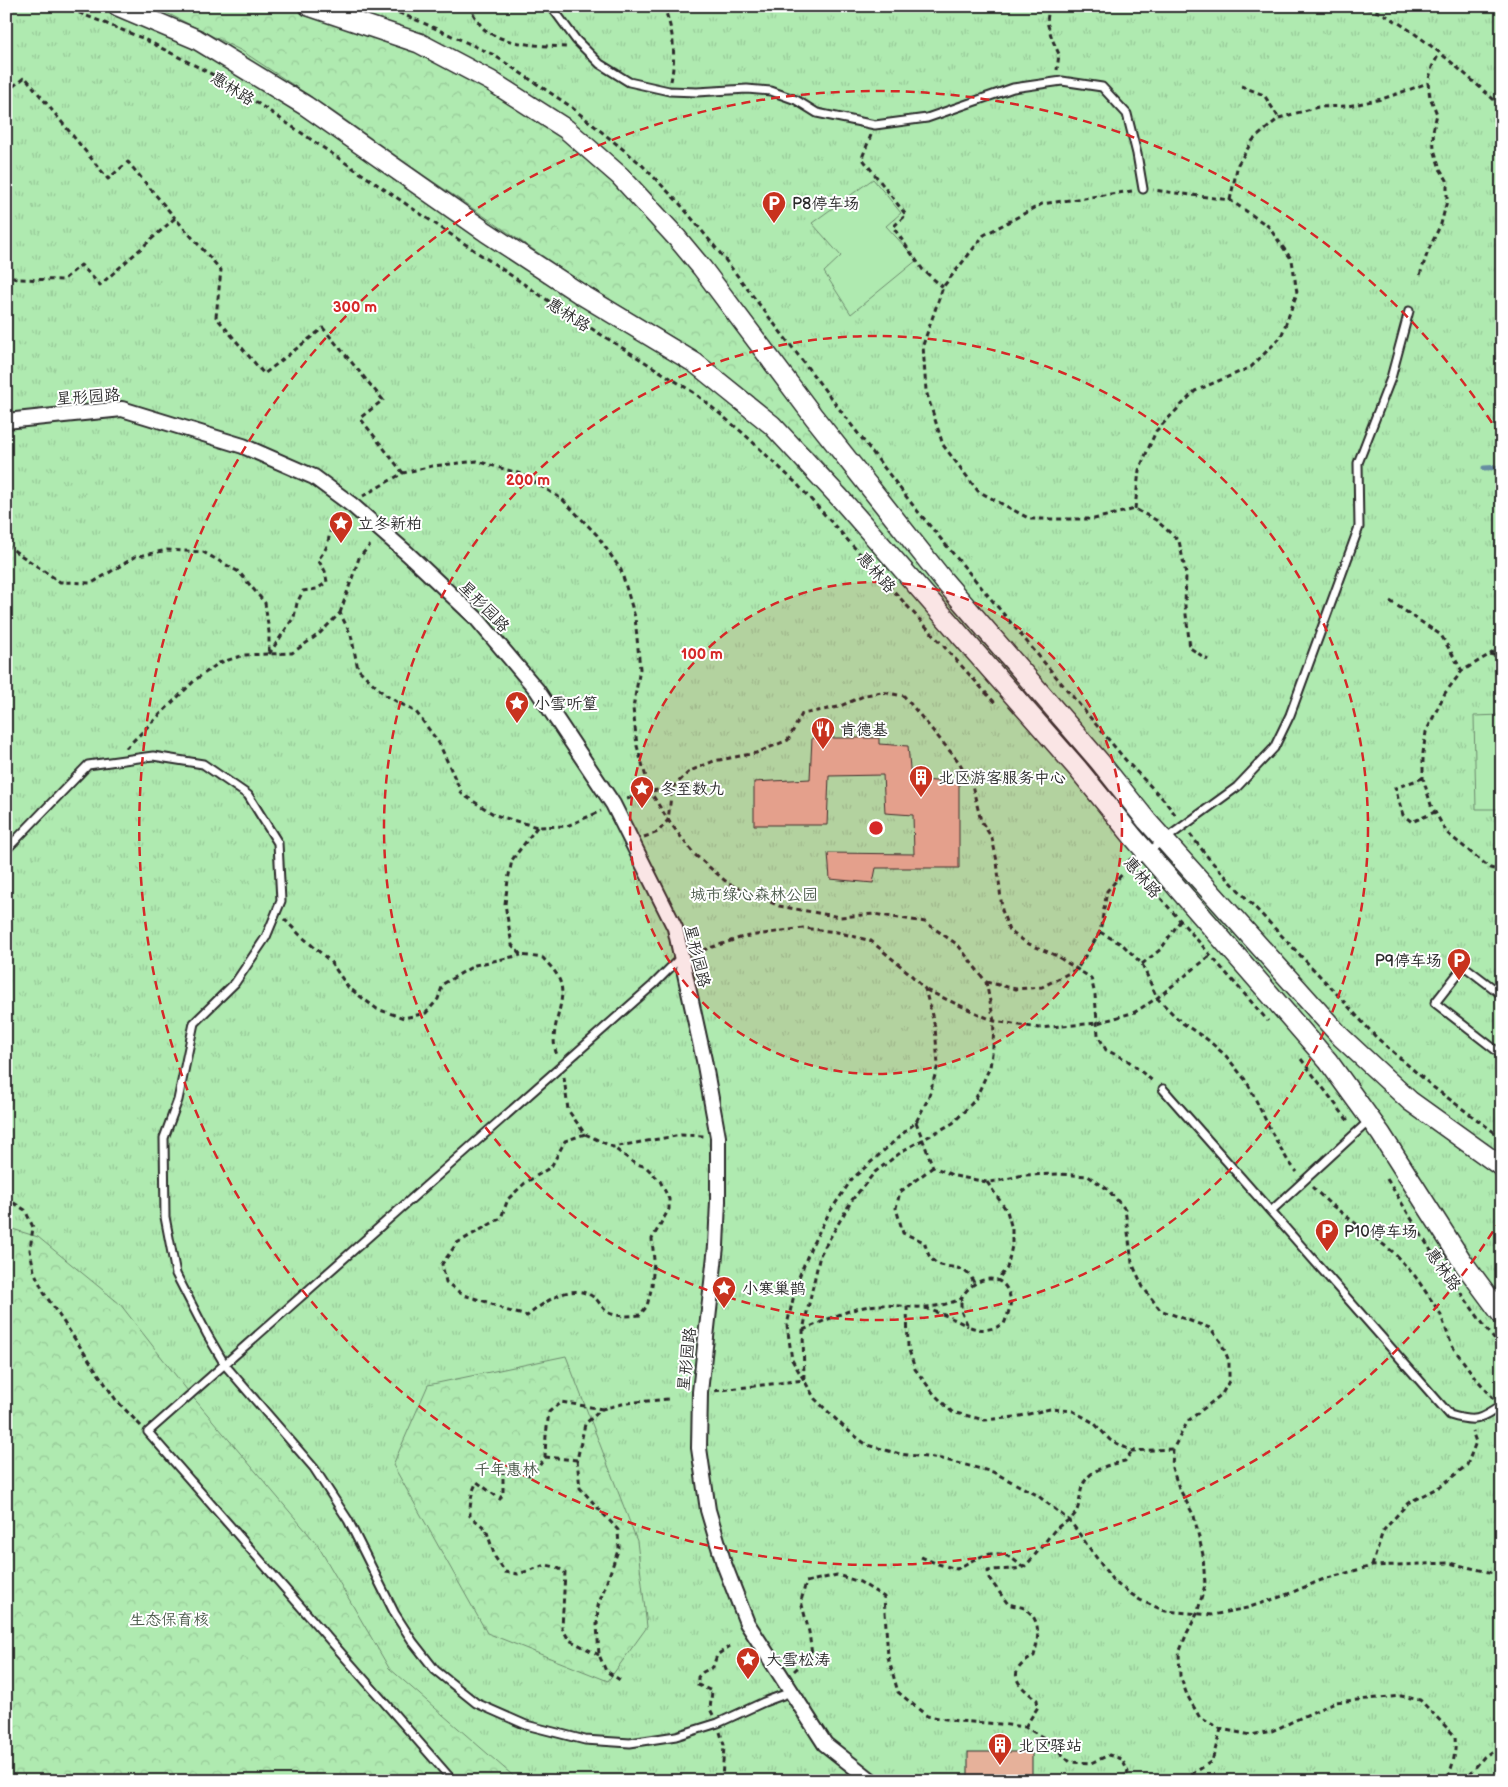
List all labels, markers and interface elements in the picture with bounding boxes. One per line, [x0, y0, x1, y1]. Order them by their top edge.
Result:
street label: 惠林路 [207, 68, 258, 110]
parking icon: P8停车场 [761, 190, 787, 224]
place label: P8停车场 [792, 195, 859, 214]
street label: 惠林路 [543, 294, 593, 336]
text: 300 m [333, 298, 377, 317]
street label: 星形园路 [56, 386, 121, 409]
text: 200 m [506, 471, 550, 490]
place icon: 立冬新柏 [328, 510, 354, 544]
place label: 立冬新柏 [358, 515, 422, 534]
street label: 惠林路 [853, 549, 899, 597]
street label: 星形园路 [455, 577, 513, 637]
text: 100 m [681, 645, 723, 664]
place icon: 小雪听篁 [504, 690, 530, 724]
place label: 小雪听篁 [534, 695, 598, 714]
restaurant icon: 肯德基 [810, 716, 836, 750]
place label: 肯德基 [840, 721, 888, 740]
building icon: 北区游客服务中心 [908, 764, 934, 798]
place label: 北区游客服务中心 [938, 769, 1066, 788]
place icon: 冬至数九 [629, 775, 655, 809]
place label: 冬至数九 [660, 780, 724, 799]
centre of rings [867, 819, 885, 837]
street label: 惠林路 [1119, 853, 1165, 902]
park label: 城市绿心森林公园 [690, 886, 818, 905]
street label: 星形园路 [680, 923, 714, 990]
parking icon: P9停车场 [1446, 947, 1472, 981]
place label: P9停车场 [1375, 952, 1442, 971]
parking icon: P10停车场 [1314, 1218, 1340, 1252]
place label: P10停车场 [1344, 1223, 1418, 1242]
street label: 惠林路 [1421, 1245, 1464, 1295]
place icon: 小寒巢鹊 [711, 1275, 737, 1309]
place label: 小寒巢鹊 [742, 1280, 806, 1299]
street label: 星形园路 [675, 1326, 700, 1392]
park label: 千年惠林 [474, 1461, 538, 1480]
park label: 生态保育核 [129, 1611, 209, 1630]
place icon: 大雪松涛 [735, 1646, 761, 1680]
place label: 大雪松涛 [766, 1651, 830, 1670]
building icon: 北区驿站 [987, 1732, 1013, 1766]
place label: 北区驿站 [1018, 1737, 1082, 1756]

